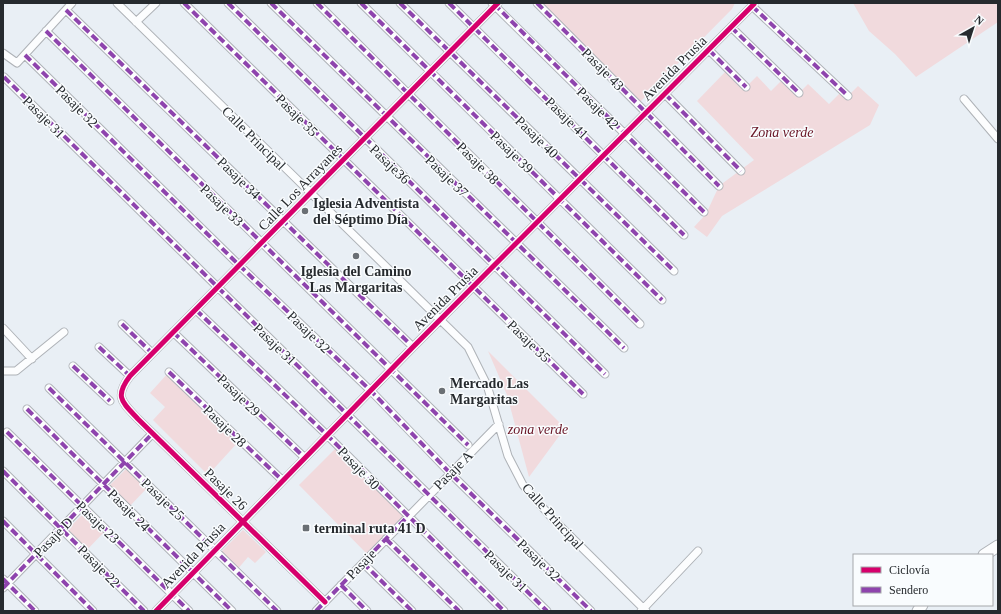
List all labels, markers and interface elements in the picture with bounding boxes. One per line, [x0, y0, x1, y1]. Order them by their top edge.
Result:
north arrow [953, 8, 993, 48]
text: N [972, 13, 986, 27]
street label: Avenida Prusia [639, 32, 710, 104]
street label: Pasaje 43 [579, 45, 627, 93]
street label: Pasaje 32 [53, 82, 101, 130]
street label: Pasaje 42 [574, 84, 622, 132]
street label: Pasaje 35 [273, 91, 321, 139]
street label: Pasaje 31 [20, 93, 68, 141]
street label: Pasaje 41 [542, 94, 591, 142]
street label: Calle Principal [219, 103, 289, 173]
street label: Pasaje 40 [512, 113, 561, 161]
park label: Zona verde [751, 125, 813, 140]
street label: Pasaje 39 [487, 128, 536, 176]
street label: Pasaje 38 [454, 139, 502, 187]
street label: Calle Los Arrayanes [255, 141, 345, 234]
street label: Pasaje36 [367, 142, 413, 187]
street label: Pasaje 37 [422, 152, 471, 200]
street label: Pasaje 34 [214, 154, 263, 202]
street label: Pasaje 33 [197, 181, 246, 229]
place label: Iglesia Adventista del Séptimo Día [313, 196, 419, 227]
marker: Iglesia Adventista del Séptimo Día [300, 206, 310, 216]
marker: Iglesia del Camino Las Margaritas [351, 251, 361, 261]
street label: Avenida Prusia [410, 262, 481, 334]
place label: Iglesia del Camino Las Margaritas [300, 264, 412, 295]
street label: Pasaje 32 [284, 308, 333, 356]
street label: Pasaje 35 [504, 317, 553, 365]
street label: Pasaje 31 [250, 320, 299, 368]
street label: Pasaje 29 [214, 371, 263, 419]
place label: Mercado Las Margaritas [450, 376, 529, 407]
marker: Mercado Las Margaritas [437, 386, 447, 396]
street label: Pasaje 28 [200, 402, 249, 450]
park label: zona verde [507, 422, 568, 437]
street label: Pasaje 30 [335, 444, 383, 493]
street label: Pasaje A [431, 447, 476, 493]
street label: Pasaje 26 [201, 465, 250, 513]
street label: Pasaje 25 [138, 475, 187, 523]
street label: Calle Principal [519, 480, 586, 552]
street label: Pasaje 24 [105, 486, 153, 534]
street label: Pasaje 23 [73, 498, 122, 546]
street label: Pasaje D [31, 514, 76, 560]
street label: Avenida Prusia [158, 519, 229, 591]
place label: terminal ruta 41 D [314, 521, 426, 536]
marker: terminal ruta 41 D [301, 523, 311, 533]
street label: Pasaje 32 [514, 536, 563, 584]
street label: Pasaje 22 [75, 542, 123, 590]
street label: Pasaje [344, 546, 379, 582]
street label: Pasaje 31 [481, 547, 530, 595]
legend [853, 554, 993, 606]
text: Ciclovía [889, 563, 930, 577]
text: Sendero [889, 583, 928, 597]

